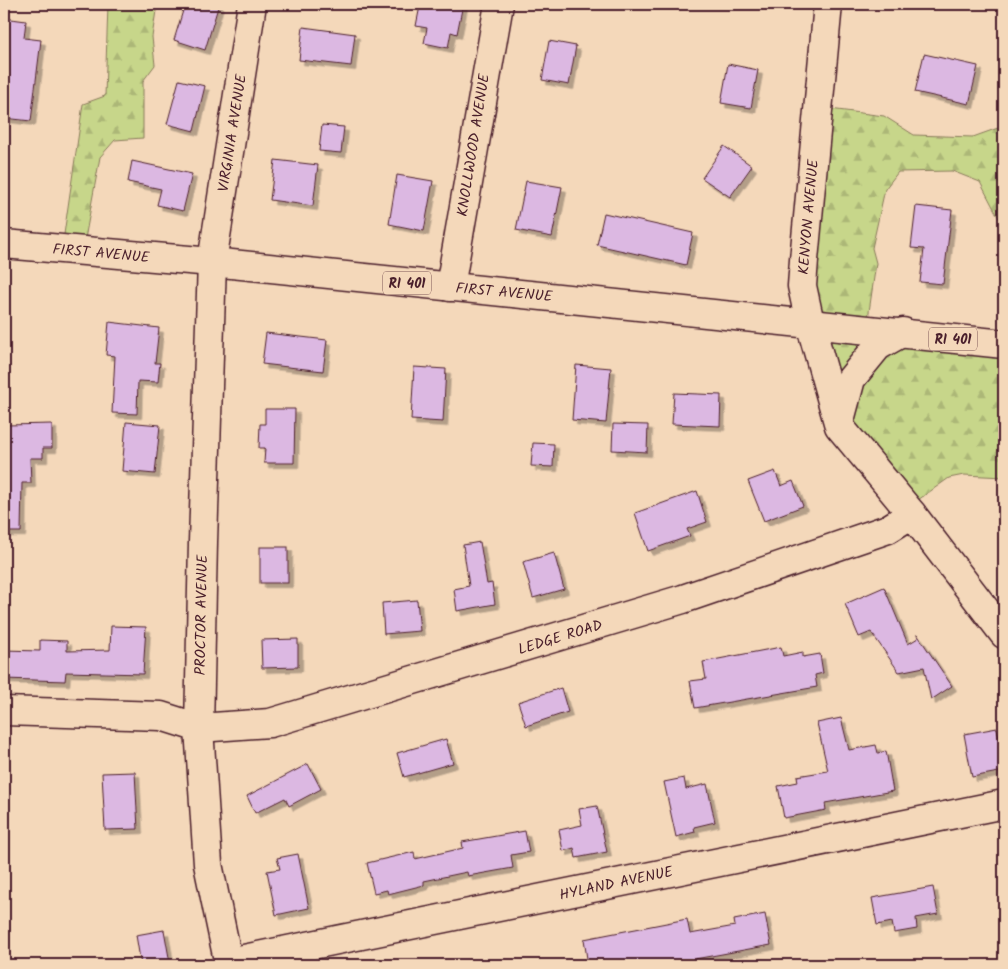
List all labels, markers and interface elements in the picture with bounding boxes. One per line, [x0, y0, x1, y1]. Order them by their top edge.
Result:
street label: VIRGINIA AVENUE [212, 71, 254, 194]
street label: KNOLLWOOD AVENUE [451, 71, 497, 218]
street label: KENYON AVENUE [792, 157, 826, 276]
street label: FIRST AVENUE [52, 238, 152, 270]
road number: RI 401 [383, 272, 431, 294]
street label: FIRST AVENUE [455, 277, 555, 309]
road number: RI 401 [929, 328, 977, 350]
street label: PROCTOR AVENUE [189, 553, 215, 676]
street label: LEDGE ROAD [515, 614, 606, 662]
street label: HYLAND AVENUE [557, 860, 676, 908]

